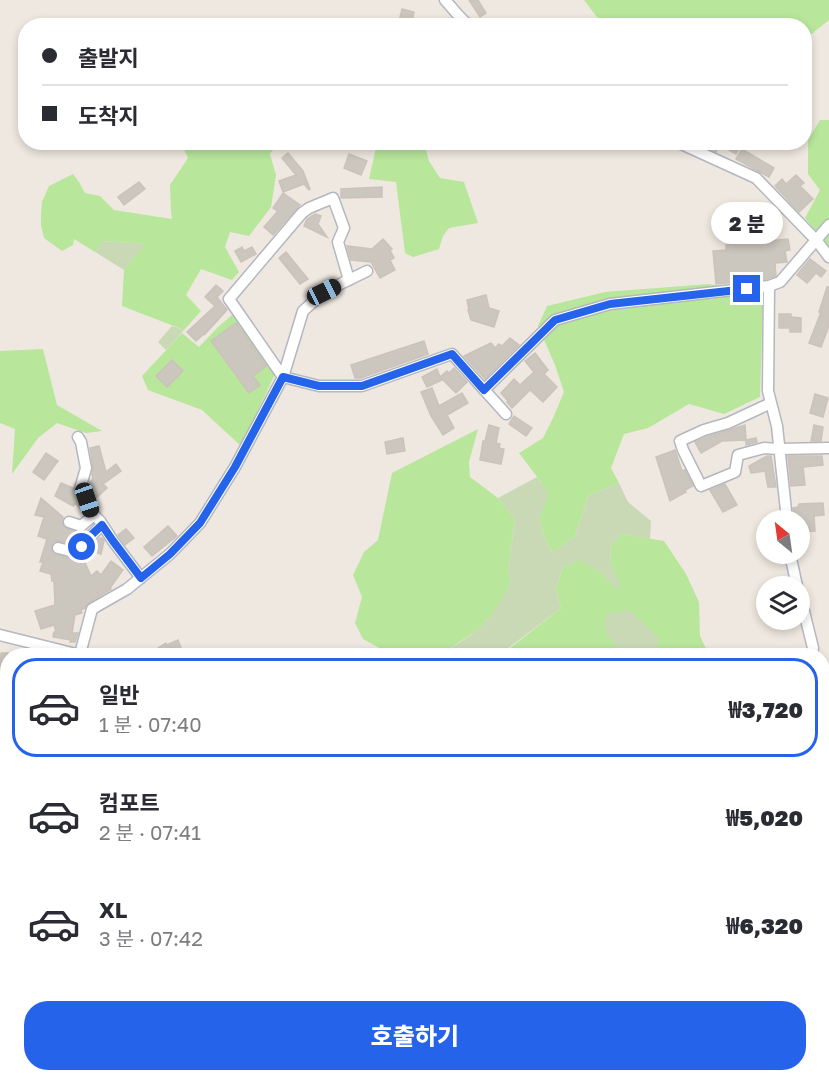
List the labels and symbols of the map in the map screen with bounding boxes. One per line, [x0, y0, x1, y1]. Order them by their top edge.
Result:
callout: 2 분 [711, 202, 783, 244]
route end [733, 275, 760, 302]
car [304, 276, 344, 308]
car [73, 480, 101, 520]
north arrow [756, 510, 810, 564]
route start [68, 533, 95, 560]

